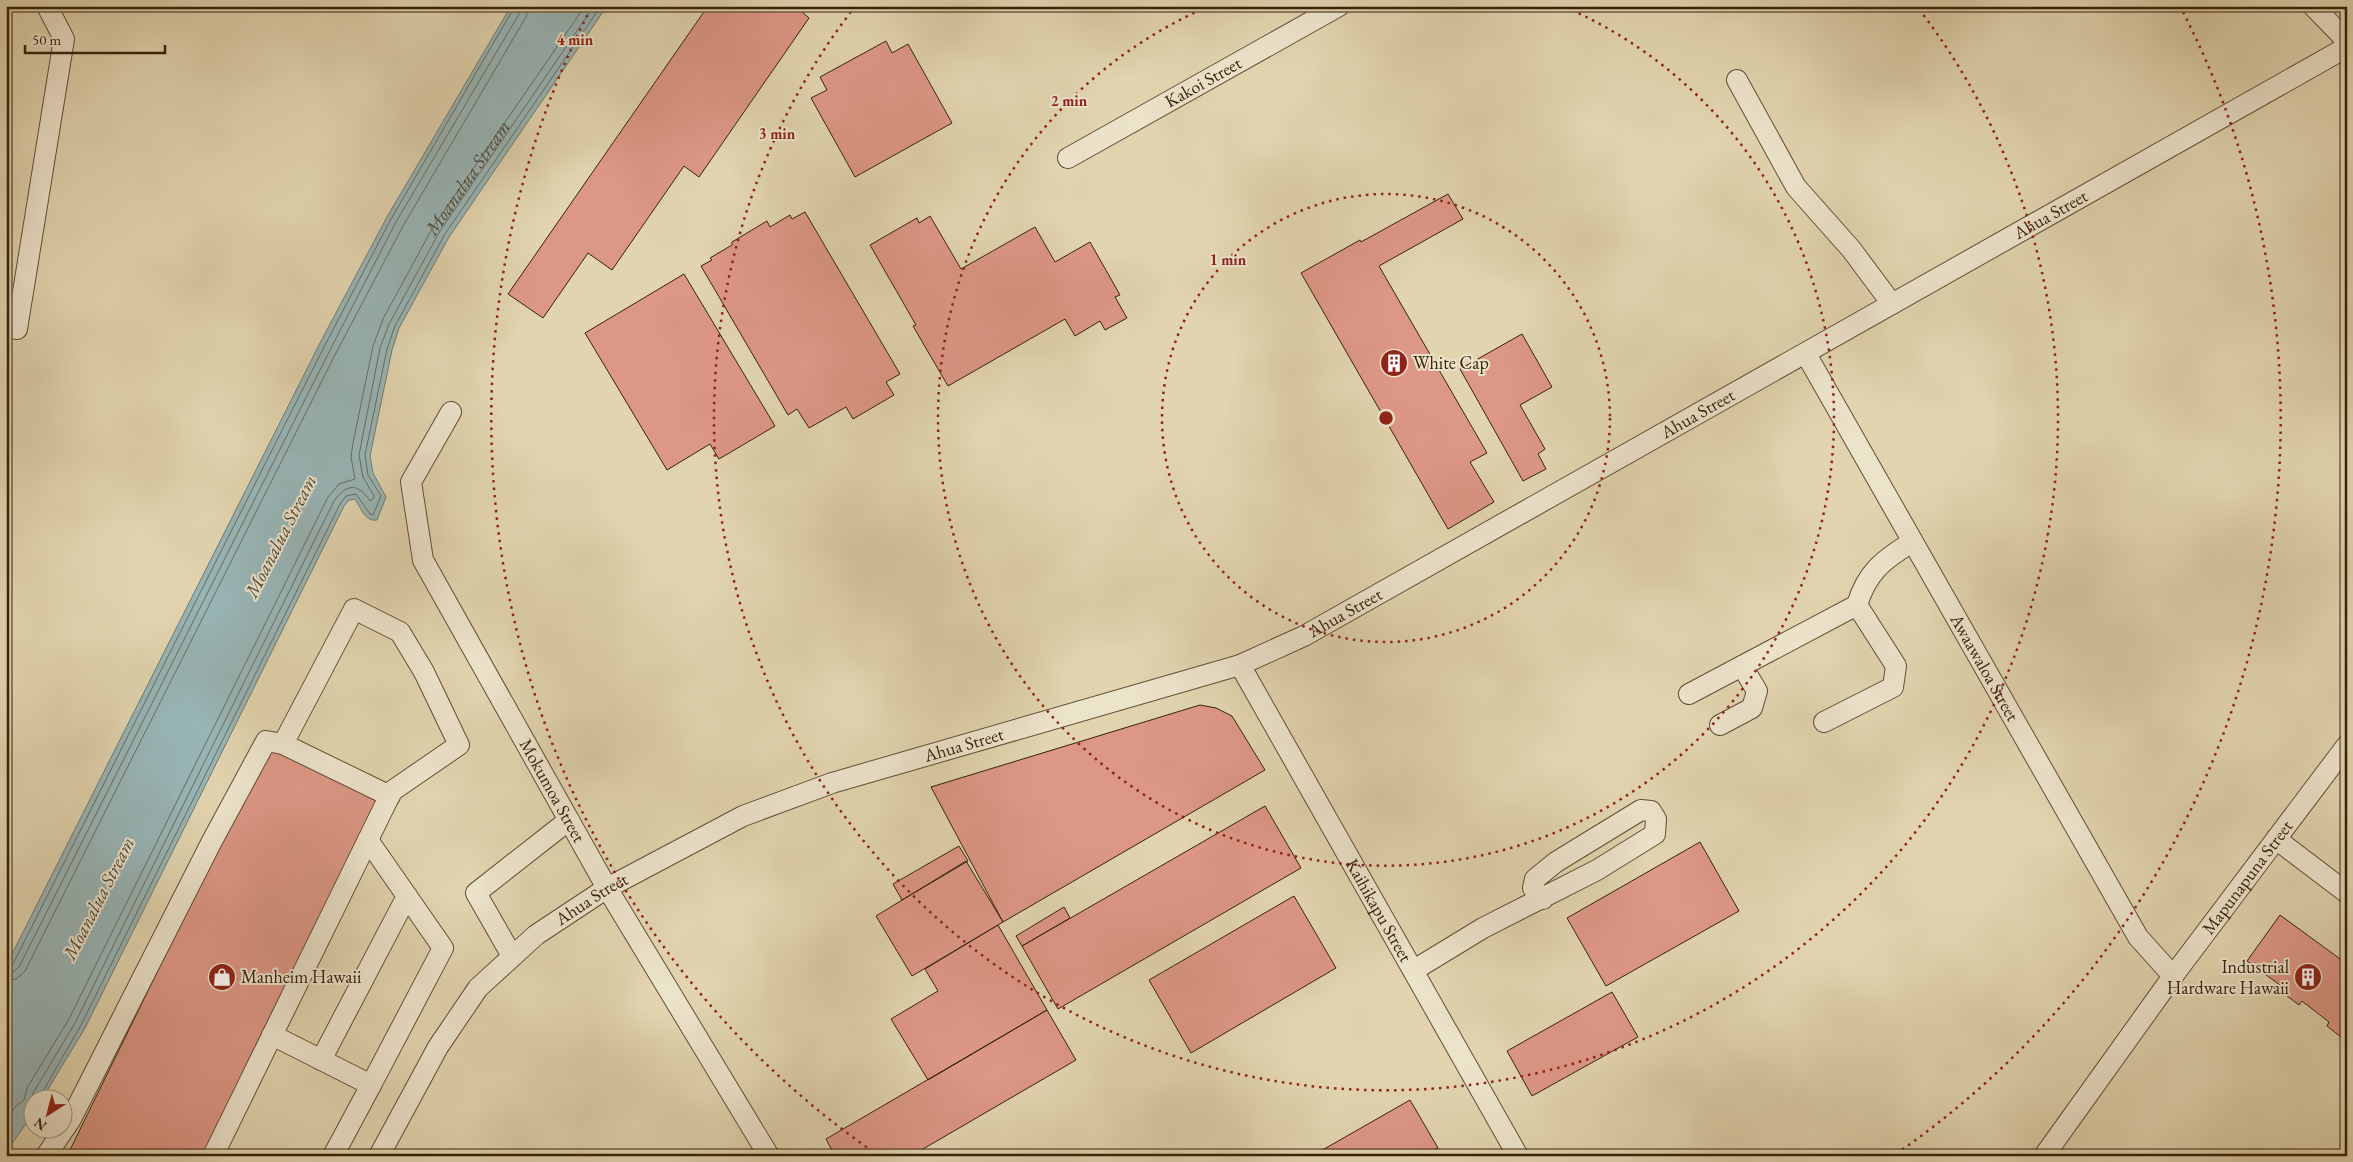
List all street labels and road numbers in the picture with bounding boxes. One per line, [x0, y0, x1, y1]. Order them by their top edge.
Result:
street label: Kakoi Street [1160, 51, 1246, 112]
street label: Ahua Street [2008, 184, 2092, 245]
street label: Ahua Street [1656, 383, 1739, 444]
street label: Ahua Street [1303, 582, 1386, 643]
street label: Awaawaloa Street [1945, 609, 2025, 725]
street label: Ahua Street [920, 722, 1006, 767]
street label: Mokumoa Street [515, 734, 591, 847]
street label: Mapunapuna Street [2196, 815, 2298, 939]
street label: Kaihikapu Street [1341, 854, 1418, 966]
street label: Ahua Street [550, 867, 632, 931]

